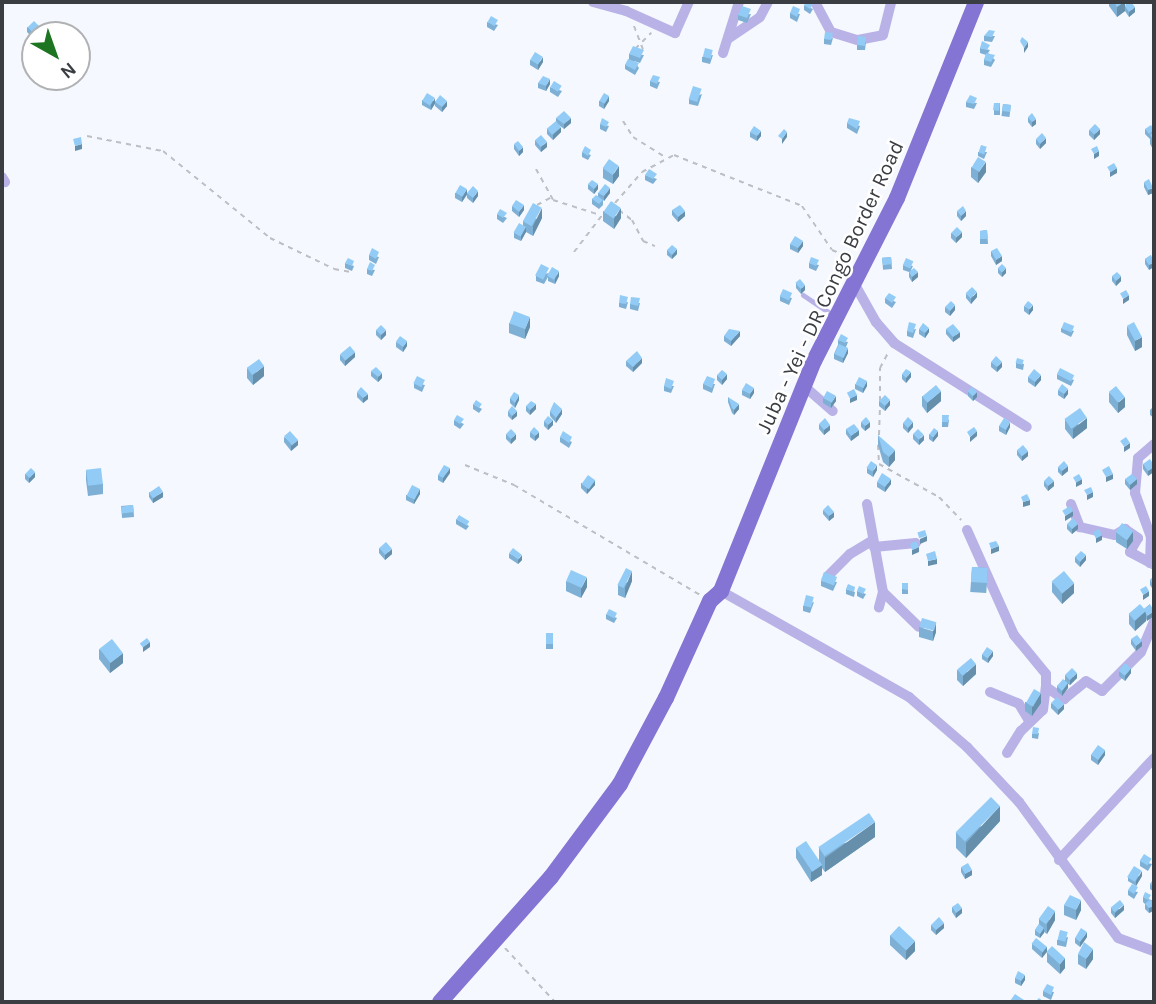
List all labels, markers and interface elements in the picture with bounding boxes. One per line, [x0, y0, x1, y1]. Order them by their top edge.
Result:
north arrow [21, 21, 91, 91]
text: N [56, 58, 81, 83]
street label: Juba - Yei - DR Congo Border Road [751, 137, 909, 437]

